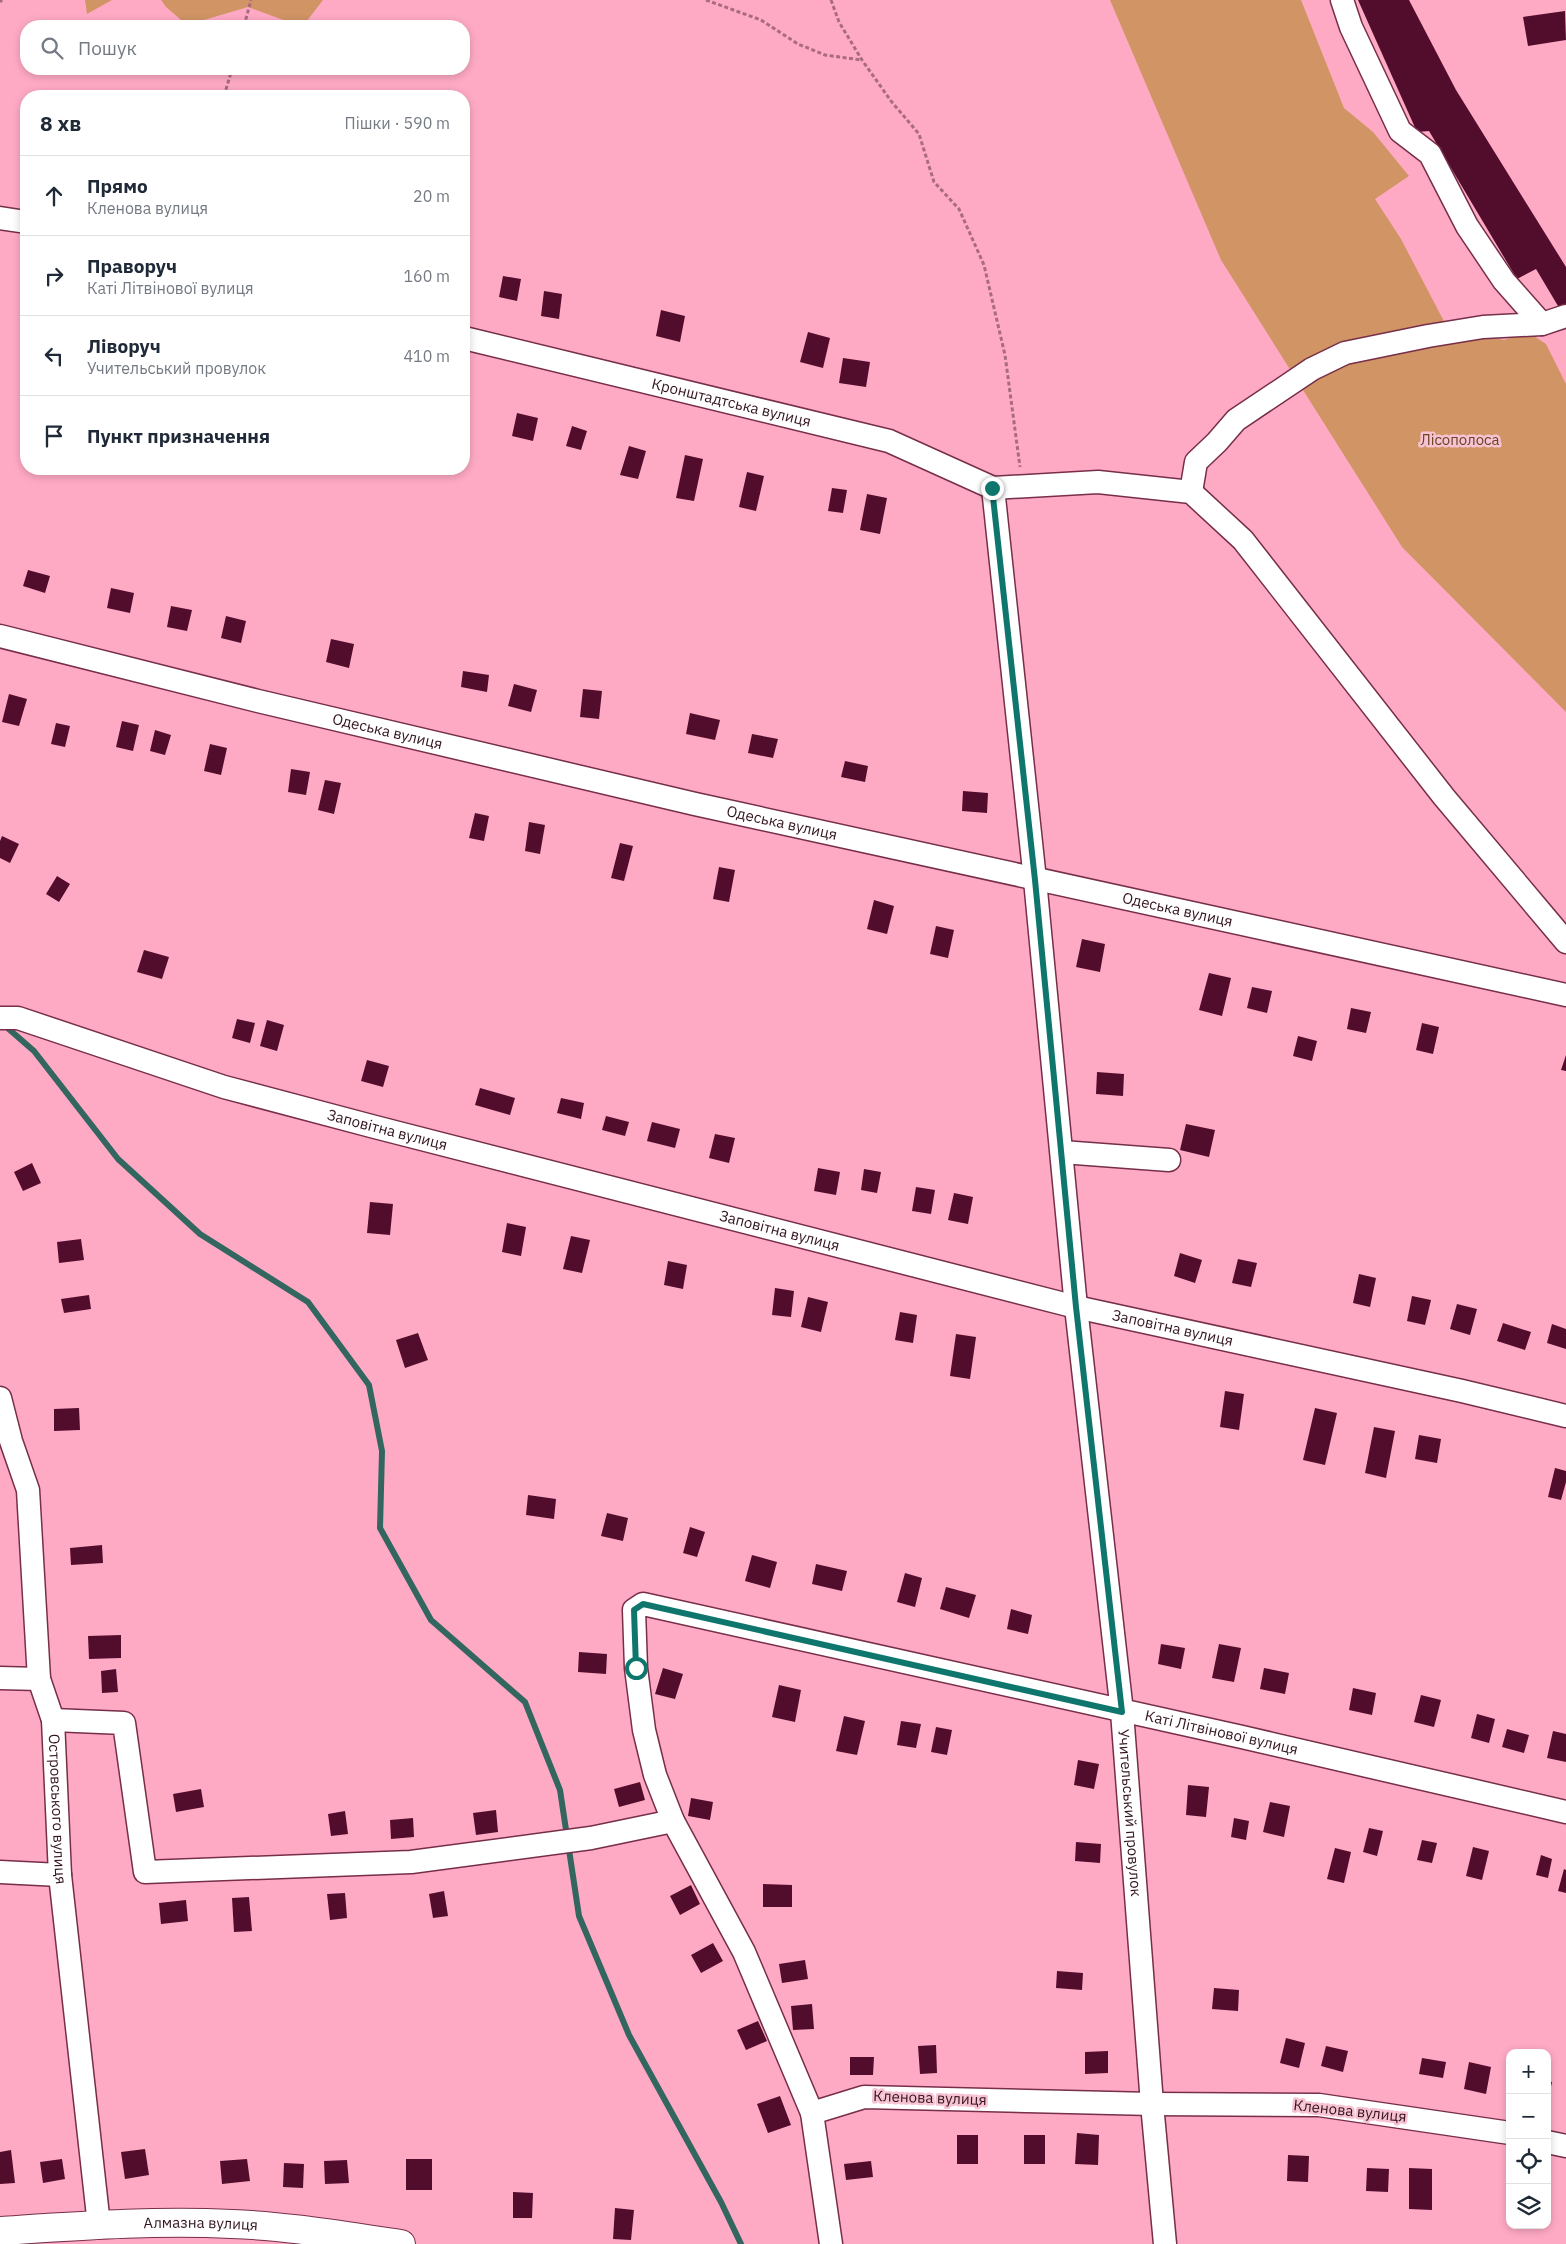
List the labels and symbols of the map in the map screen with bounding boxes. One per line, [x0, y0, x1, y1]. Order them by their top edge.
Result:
street label: Кронштадтська вулиця [650, 374, 813, 431]
park label: Лісополоса [1420, 430, 1500, 449]
route end [981, 477, 1004, 500]
street label: Одеська вулиця [331, 709, 444, 753]
street label: Одеська вулиця [725, 801, 839, 844]
street label: Одеська вулиця [1121, 888, 1235, 931]
street label: Заповітна вулиця [325, 1105, 449, 1154]
street label: Заповітна вулиця [717, 1206, 842, 1255]
street label: Заповітна вулиця [1110, 1305, 1235, 1350]
route start [625, 1657, 648, 1680]
street label: Каті Літвінової вулиця [1143, 1706, 1300, 1759]
street label: Учительський провулок [1114, 1728, 1146, 1897]
street label: Островського вулиця [45, 1733, 71, 1885]
street label: Кленова вулиця [873, 2086, 987, 2109]
street label: Кленова вулиця [1293, 2095, 1408, 2126]
street label: Алмазна вулиця [143, 2213, 259, 2234]

